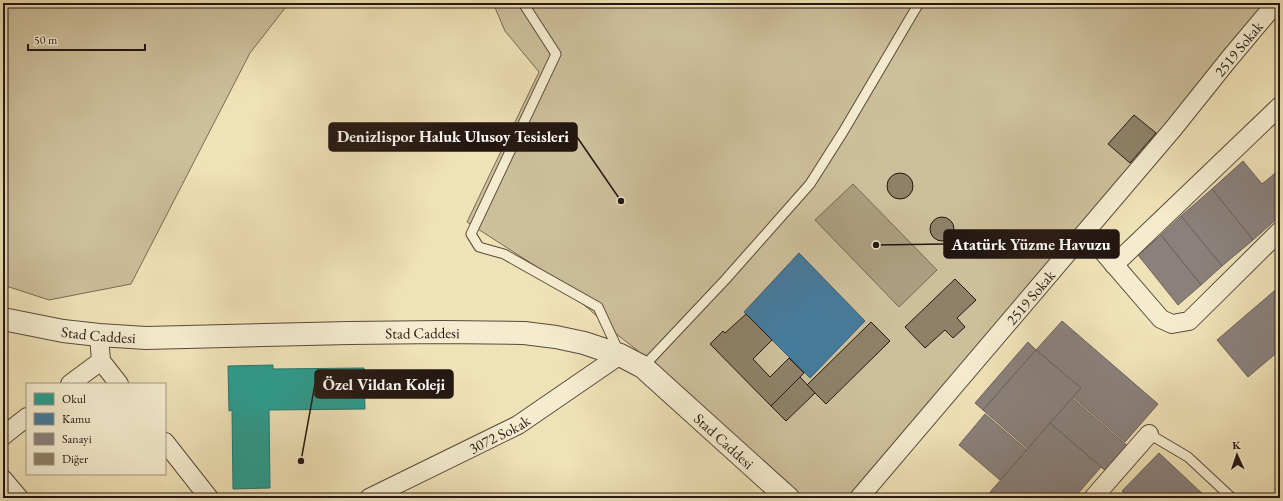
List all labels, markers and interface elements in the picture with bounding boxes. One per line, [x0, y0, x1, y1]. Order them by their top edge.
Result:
street label: 2519 Sokak [1210, 16, 1267, 80]
scale bar [28, 26, 145, 52]
text: 50 m [34, 32, 58, 48]
callout: Denizlispor Haluk Ulusoy Tesisleri [329, 123, 577, 151]
text: Denizlispor Haluk Ulusoy Tesisleri [337, 126, 569, 147]
callout: Atatürk Yüzme Havuzu [944, 230, 1119, 258]
text: Atatürk Yüzme Havuzu [950, 234, 1111, 255]
street label: 2519 Sokak [1001, 265, 1059, 328]
street label: Stad Caddesi [60, 321, 137, 347]
street label: Stad Caddesi [385, 322, 460, 342]
callout: Özel Vildan Koleji [315, 370, 453, 398]
text: Özel Vildan Koleji [323, 374, 445, 395]
legend [26, 383, 166, 475]
text: Okul [62, 391, 86, 407]
street label: Stad Caddesi [690, 408, 759, 473]
street label: 3072 Sokak [465, 410, 534, 457]
text: Kamu [62, 411, 91, 427]
text: Sanayi [62, 431, 92, 447]
north arrow [1217, 435, 1257, 475]
text: K [1232, 438, 1242, 452]
text: Diğer [62, 451, 88, 467]

